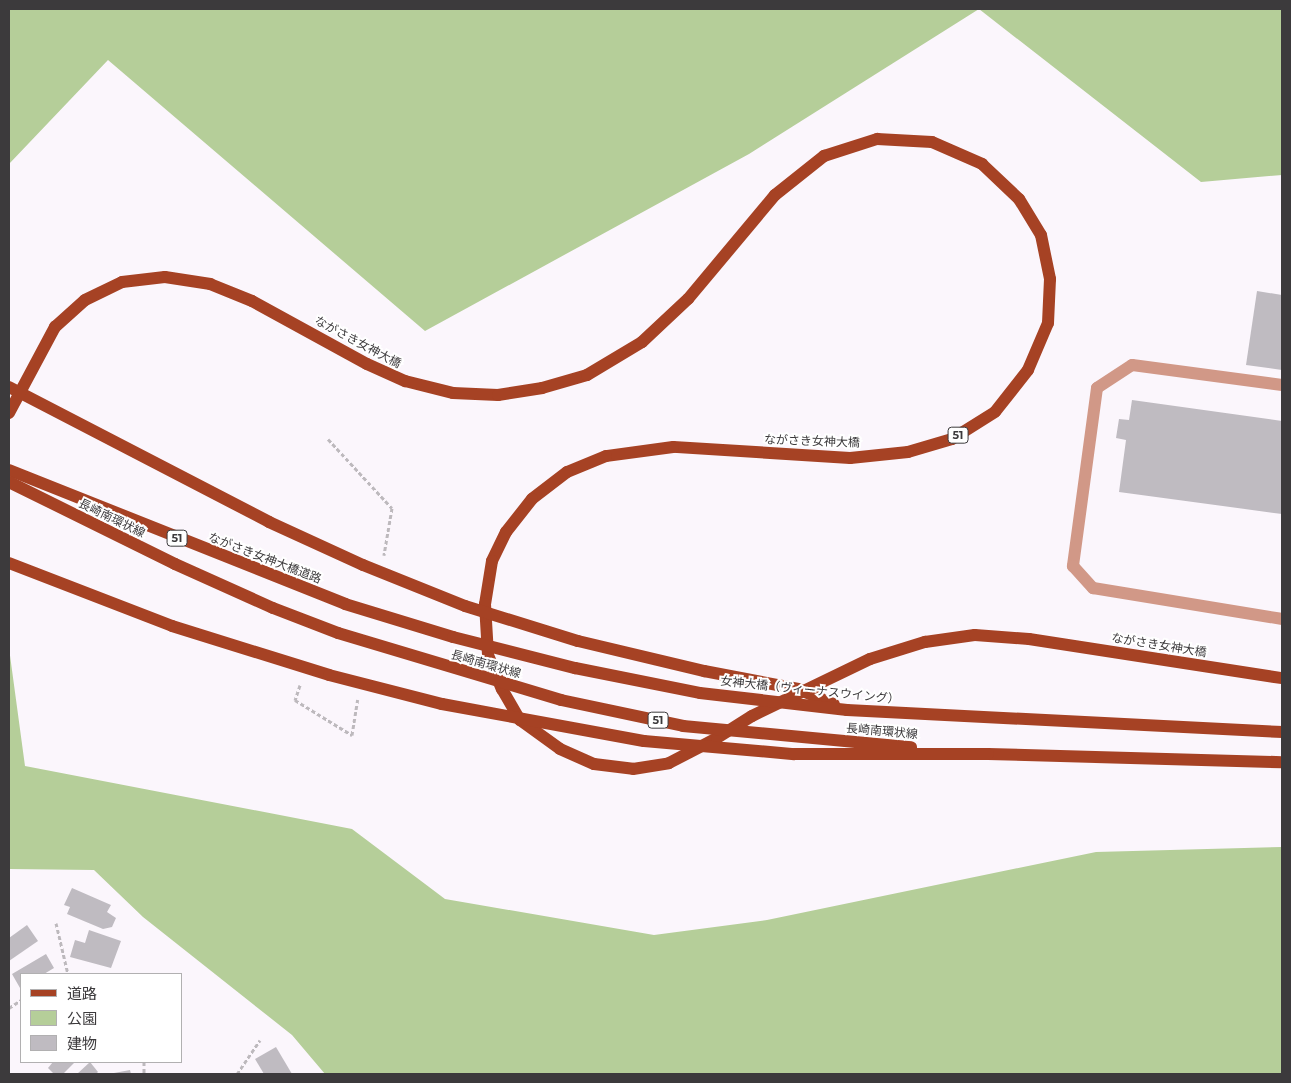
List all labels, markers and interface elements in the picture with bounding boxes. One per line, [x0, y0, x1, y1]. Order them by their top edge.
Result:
street label: ながさき女神大橋 [312, 313, 404, 371]
road number: 51 [947, 426, 969, 444]
street label: ながさき女神大橋 [764, 432, 860, 450]
street label: 長崎南環状線 [76, 496, 148, 540]
road number: 51 [166, 530, 188, 546]
street label: ながさき女神大橋道路 [206, 530, 324, 586]
street label: ながさき女神大橋 [1110, 630, 1208, 660]
street label: 長崎南環状線 [449, 647, 523, 681]
street label: 女神大橋（ヴィーナスウイング） [720, 673, 900, 707]
road number: 51 [647, 712, 669, 728]
street label: 長崎南環状線 [846, 721, 918, 741]
legend [20, 973, 182, 1063]
text: 道路 [67, 984, 97, 1003]
text: 公園 [67, 1009, 97, 1028]
text: 建物 [67, 1034, 97, 1053]

